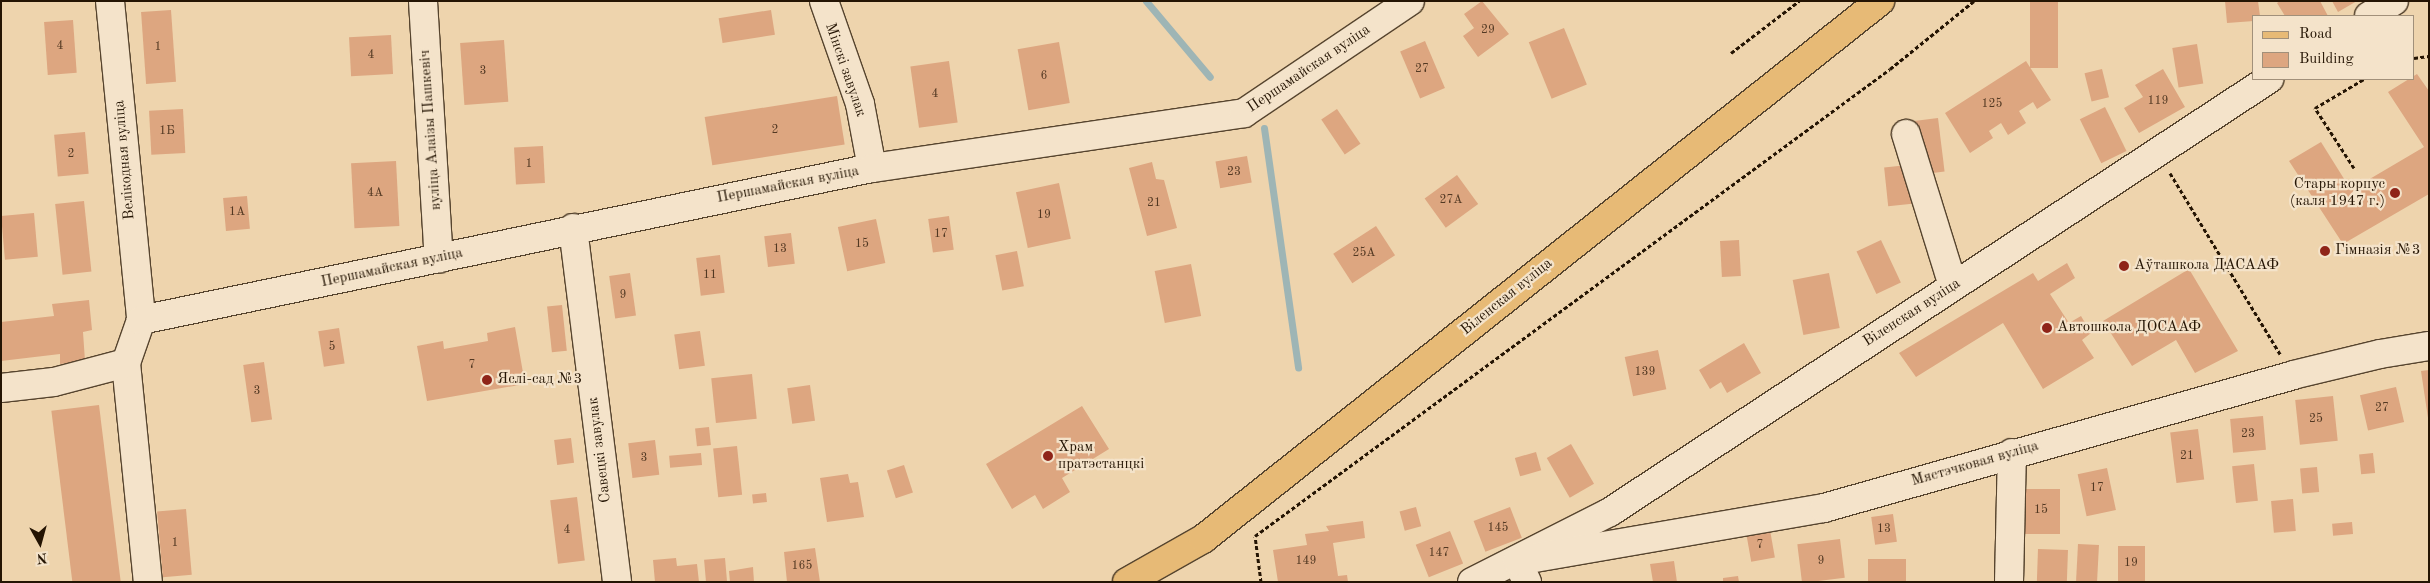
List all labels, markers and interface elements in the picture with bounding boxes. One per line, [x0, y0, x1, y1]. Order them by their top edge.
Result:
legend [2252, 15, 2415, 80]
street label: Мінскі завулак [821, 21, 869, 119]
street label: Першамайская вуліца [1244, 21, 1374, 117]
house number: 29 [1481, 24, 1495, 38]
text: Road [2299, 27, 2332, 42]
house number: 4 [57, 40, 63, 54]
house number: 1 [155, 41, 161, 55]
house number: 4 [368, 49, 374, 63]
street label: вуліца Алаізы Пашкевіч [416, 49, 446, 211]
text: Building [2299, 52, 2354, 67]
house number: 27 [1415, 63, 1429, 77]
house number: 3 [480, 65, 486, 79]
house number: 6 [1041, 70, 1047, 84]
house number: 4 [932, 88, 938, 102]
house number: 119 [2148, 95, 2168, 109]
house number: 125 [1982, 98, 2002, 112]
street label: Велікодная вуліца [111, 99, 139, 221]
house number: 2 [772, 124, 778, 138]
house number: 1Б [159, 125, 175, 139]
house number: 2 [68, 148, 74, 162]
house number: 1 [526, 158, 532, 172]
street label: Першамайская вуліца [715, 162, 861, 208]
house number: 23 [1227, 166, 1241, 180]
place label: Стары корпус (каля 1947 г.) [2290, 175, 2385, 210]
house number: 4А [367, 187, 383, 201]
marker: Стары корпус (каля 1947 г.) [2389, 187, 2401, 199]
house number: 27А [1439, 194, 1463, 208]
house number: 21 [1147, 197, 1161, 211]
house number: 1А [229, 206, 245, 220]
house number: 19 [1037, 209, 1051, 223]
house number: 17 [934, 228, 948, 242]
house number: 15 [855, 238, 869, 252]
place label: Гімназія №3 [2335, 242, 2420, 260]
house number: 13 [773, 243, 787, 257]
street label: Першамайская вуліца [319, 244, 465, 292]
marker: Гімназія №3 [2319, 245, 2331, 257]
house number: 25А [1352, 247, 1376, 261]
street label: Віленская вуліца [1458, 255, 1556, 339]
place label: Аўташкола ДАСААФ [2134, 257, 2279, 275]
marker: Аўташкола ДАСААФ [2118, 260, 2130, 272]
house number: 11 [703, 269, 717, 283]
street label: Віленская вуліца [1860, 275, 1964, 351]
house number: 9 [620, 289, 626, 303]
place label: Автошкола ДОСААФ [2057, 319, 2201, 337]
marker: Автошкола ДОСААФ [2041, 322, 2053, 334]
house number: 5 [329, 341, 335, 355]
house number: 7 [469, 359, 475, 373]
house number: 139 [1635, 366, 1655, 380]
place label: Яслі-сад №3 [497, 371, 582, 389]
marker: Яслі-сад №3 [481, 374, 493, 386]
house number: 3 [254, 385, 260, 399]
street label: Савецкі завулак [585, 396, 615, 504]
house number: 27 [2375, 402, 2389, 416]
house number: 25 [2309, 413, 2323, 427]
house number: 23 [2241, 428, 2255, 442]
street label: Мястэчковая вуліца [1909, 437, 2041, 491]
place label: Храм пратэстанцкі [1058, 438, 1144, 473]
marker: Храм пратэстанцкі [1042, 450, 1054, 462]
house number: 21 [2180, 450, 2194, 464]
house number: 3 [641, 452, 647, 466]
house number: 17 [2090, 482, 2104, 496]
house number: 15 [2034, 504, 2048, 518]
north arrow [15, 518, 65, 568]
house number: 145 [1488, 522, 1508, 536]
house number: 13 [1877, 523, 1891, 537]
house number: 4 [564, 524, 570, 538]
house number: 1 [172, 537, 178, 551]
house number: 7 [1757, 539, 1763, 553]
house number: 147 [1429, 547, 1449, 561]
text: N [36, 550, 48, 565]
house number: 149 [1296, 555, 1316, 569]
house number: 9 [1818, 555, 1824, 569]
house number: 19 [2124, 557, 2138, 571]
house number: 165 [792, 560, 812, 574]

